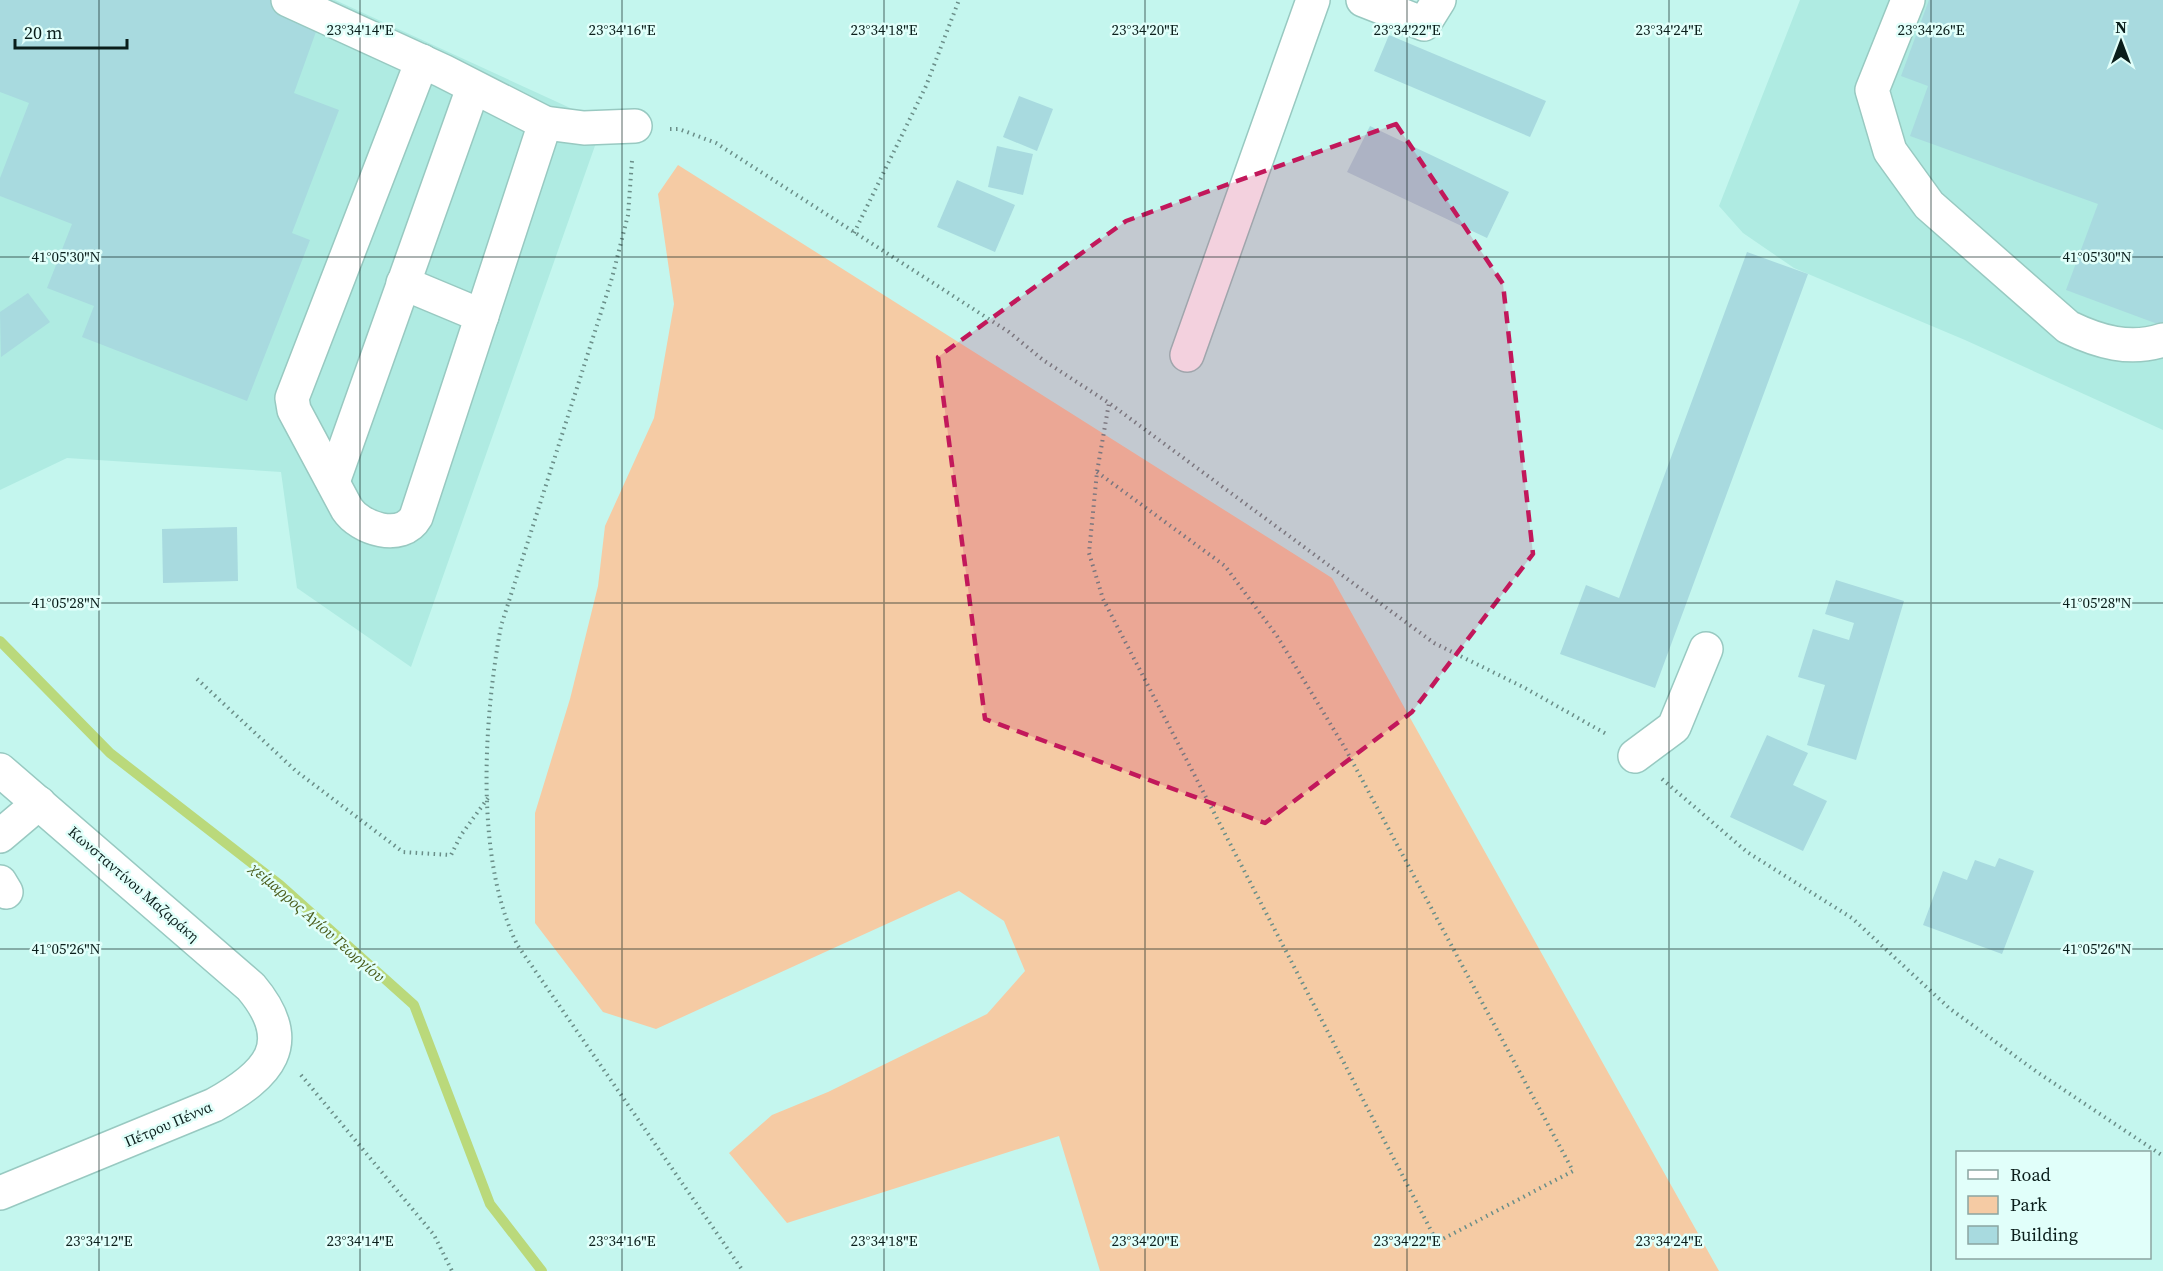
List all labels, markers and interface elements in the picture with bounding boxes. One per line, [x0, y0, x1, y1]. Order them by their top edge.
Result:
scale bar [15, 12, 128, 50]
north arrow [2091, 12, 2151, 72]
text: N [2115, 16, 2127, 38]
text: 23°34'14"E [326, 19, 394, 40]
text: 23°34'16"E [588, 19, 656, 40]
text: 23°34'18"E [850, 19, 918, 40]
text: 23°34'20"E [1111, 19, 1179, 40]
text: 23°34'22"E [1373, 19, 1441, 40]
text: 23°34'24"E [1635, 19, 1703, 40]
text: 23°34'26"E [1897, 19, 1965, 40]
text: 20 m [24, 20, 62, 45]
text: 41°05'30"N [31, 246, 101, 267]
text: 41°05'30"N [2062, 246, 2132, 267]
text: 41°05'28"N [31, 592, 101, 613]
text: 41°05'28"N [2062, 592, 2132, 613]
street label: Κωνσταντίνου Μαζαράκη [64, 821, 204, 947]
water label: χείμαρρος Αγίου Γεωργίου [245, 857, 390, 987]
text: 41°05'26"N [31, 938, 101, 959]
text: 41°05'26"N [2062, 938, 2132, 959]
street label: Πέτρου Πέννα [121, 1096, 216, 1152]
legend [1956, 1151, 2151, 1259]
text: Road [2010, 1162, 2051, 1187]
text: Park [2010, 1192, 2047, 1217]
text: Building [2010, 1222, 2078, 1247]
text: 23°34'12"E [65, 1230, 133, 1251]
text: 23°34'14"E [326, 1230, 394, 1251]
text: 23°34'16"E [588, 1230, 656, 1251]
text: 23°34'18"E [850, 1230, 918, 1251]
text: 23°34'20"E [1111, 1230, 1179, 1251]
text: 23°34'22"E [1373, 1230, 1441, 1251]
text: 23°34'24"E [1635, 1230, 1703, 1251]

